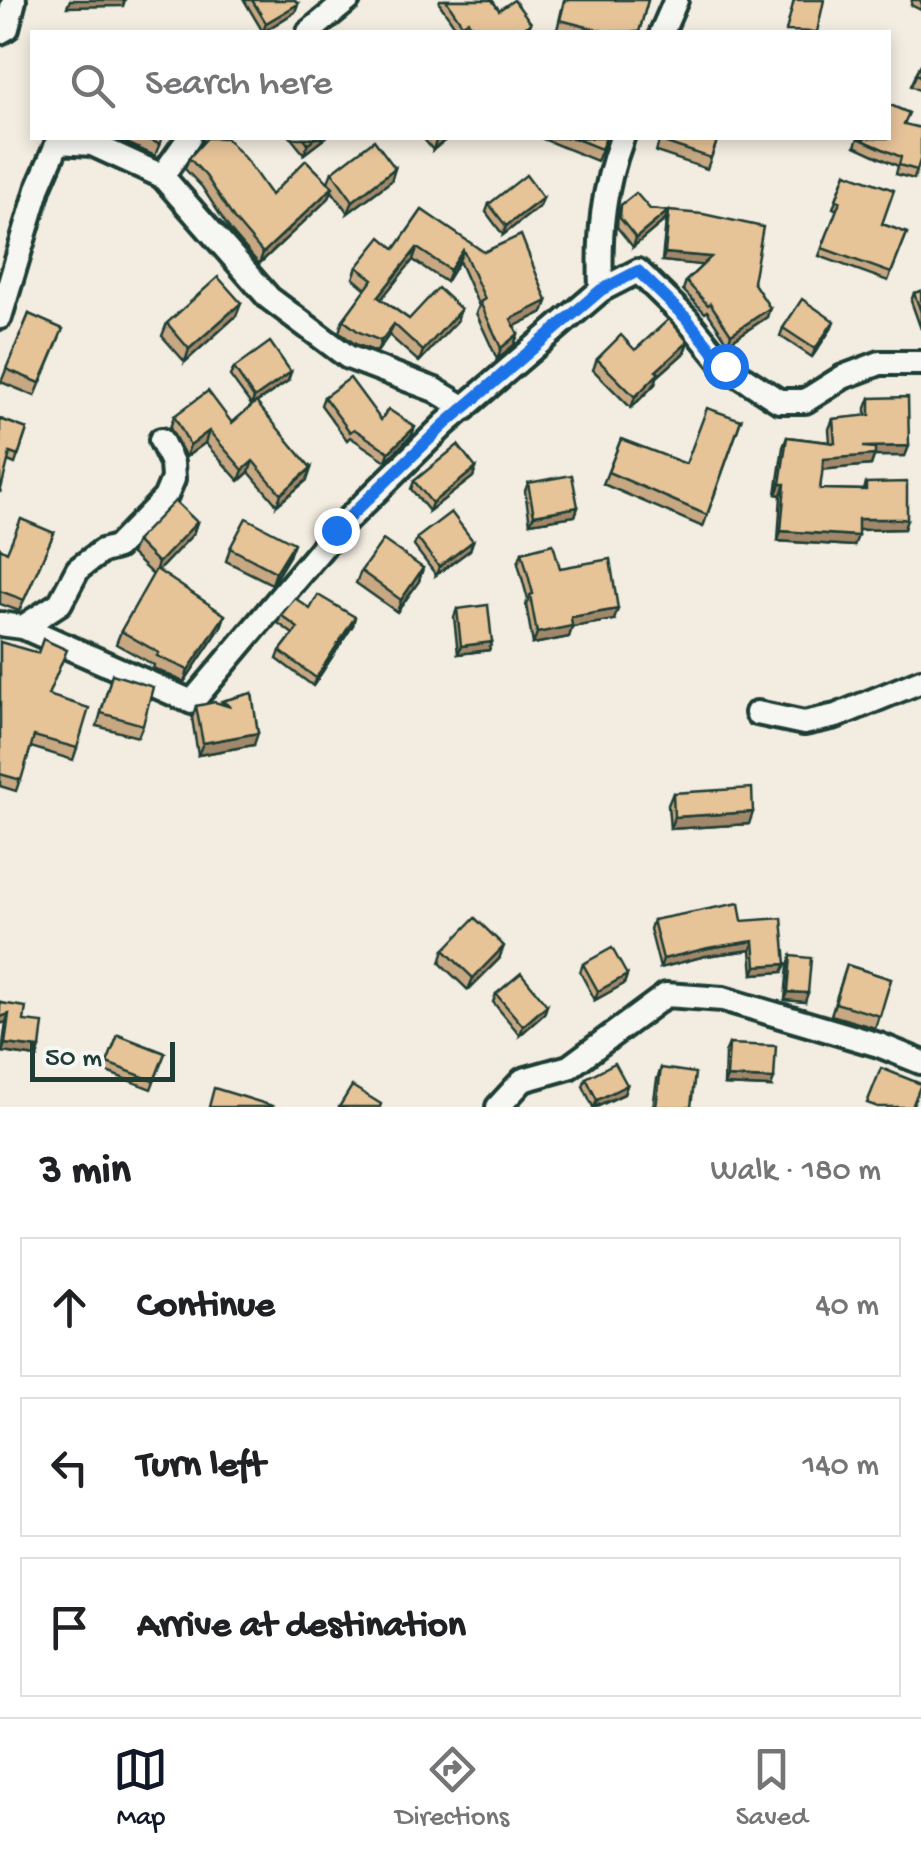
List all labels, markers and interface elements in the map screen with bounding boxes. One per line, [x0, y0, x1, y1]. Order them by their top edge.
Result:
search box [30, 30, 891, 140]
icon: search [65, 58, 120, 113]
text: Search here [145, 63, 332, 107]
route start [703, 344, 749, 390]
route end [314, 508, 360, 554]
scale bar [30, 1037, 175, 1082]
text: 50 m [45, 1043, 102, 1076]
text: 3 min [40, 1148, 131, 1197]
text: Walk · 180 m [711, 1153, 881, 1191]
icon: ahead [42, 1280, 97, 1335]
text: Continue [137, 1285, 275, 1329]
text: 40 m [815, 1288, 879, 1326]
icon: left [42, 1440, 97, 1495]
text: Turn left [137, 1445, 265, 1489]
text: 140 m [802, 1448, 879, 1486]
icon: arrive [42, 1600, 97, 1655]
text: Arrive at destination [137, 1605, 466, 1649]
tab: Map [113, 1742, 168, 1835]
tab: Directions [395, 1742, 509, 1835]
tab: Saved [736, 1742, 808, 1835]

